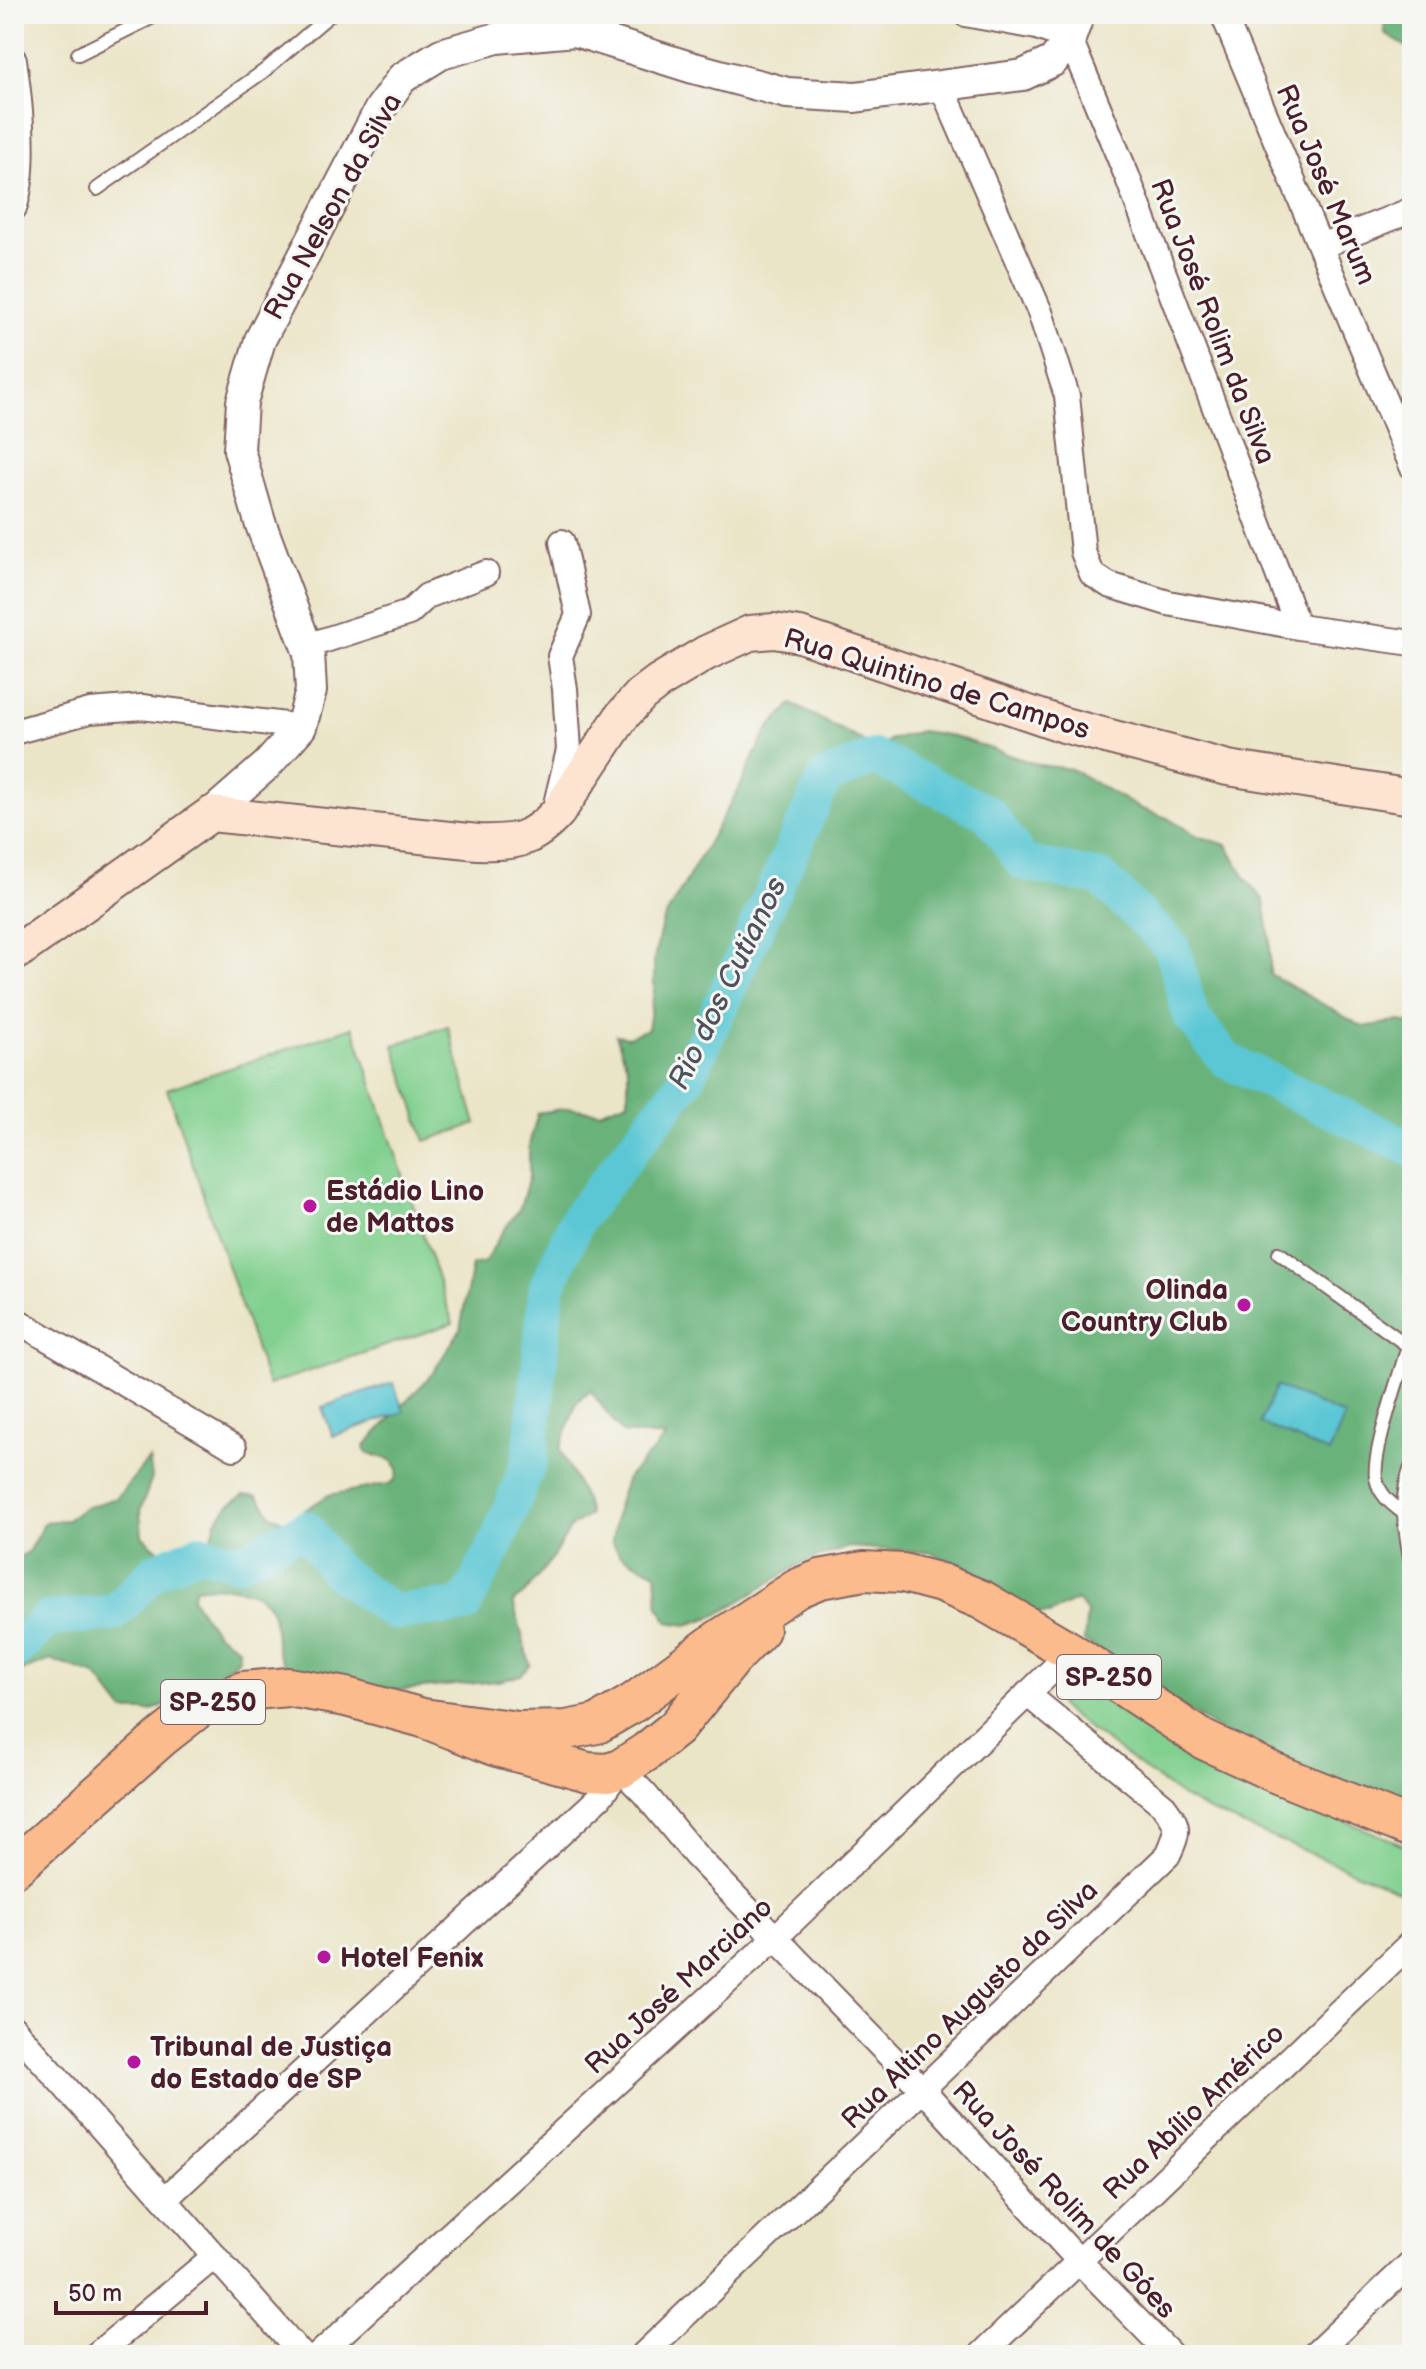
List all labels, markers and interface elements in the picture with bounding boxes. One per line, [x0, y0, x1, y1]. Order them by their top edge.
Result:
street label: Rua José Marum [1269, 79, 1383, 290]
street label: Rua Nelson da Silva [257, 88, 409, 326]
street label: Rua José Rolim da Silva [1143, 174, 1282, 469]
street label: Rua Quintino de Campos [780, 622, 1094, 747]
water label: Rio dos Cutianos [661, 871, 795, 1095]
place label: Estádio Lino de Mattos [326, 1175, 484, 1240]
marker: Estádio Lino de Mattos [301, 1197, 319, 1215]
place label: Olinda Country Club [1061, 1274, 1228, 1339]
marker: Olinda Country Club [1235, 1296, 1253, 1314]
road number: SP-250 [1057, 1655, 1161, 1699]
road number: SP-250 [161, 1680, 265, 1724]
street label: Rua Altino Augusto da Silva [835, 1874, 1105, 2136]
street label: Rua José Marciano [578, 1891, 780, 2081]
place label: Hotel Fenix [340, 1942, 484, 1975]
marker: Hotel Fenix [315, 1948, 333, 1966]
street label: Rua Abílio Américo [1097, 2017, 1292, 2207]
place label: Tribunal de Justiça do Estado de SP [150, 2031, 392, 2096]
marker: Tribunal de Justiça do Estado de SP [125, 2053, 143, 2071]
street label: Rua José Rolim de Góes [945, 2074, 1183, 2326]
scale bar [56, 2265, 206, 2315]
text: 50 m [68, 2279, 122, 2308]

